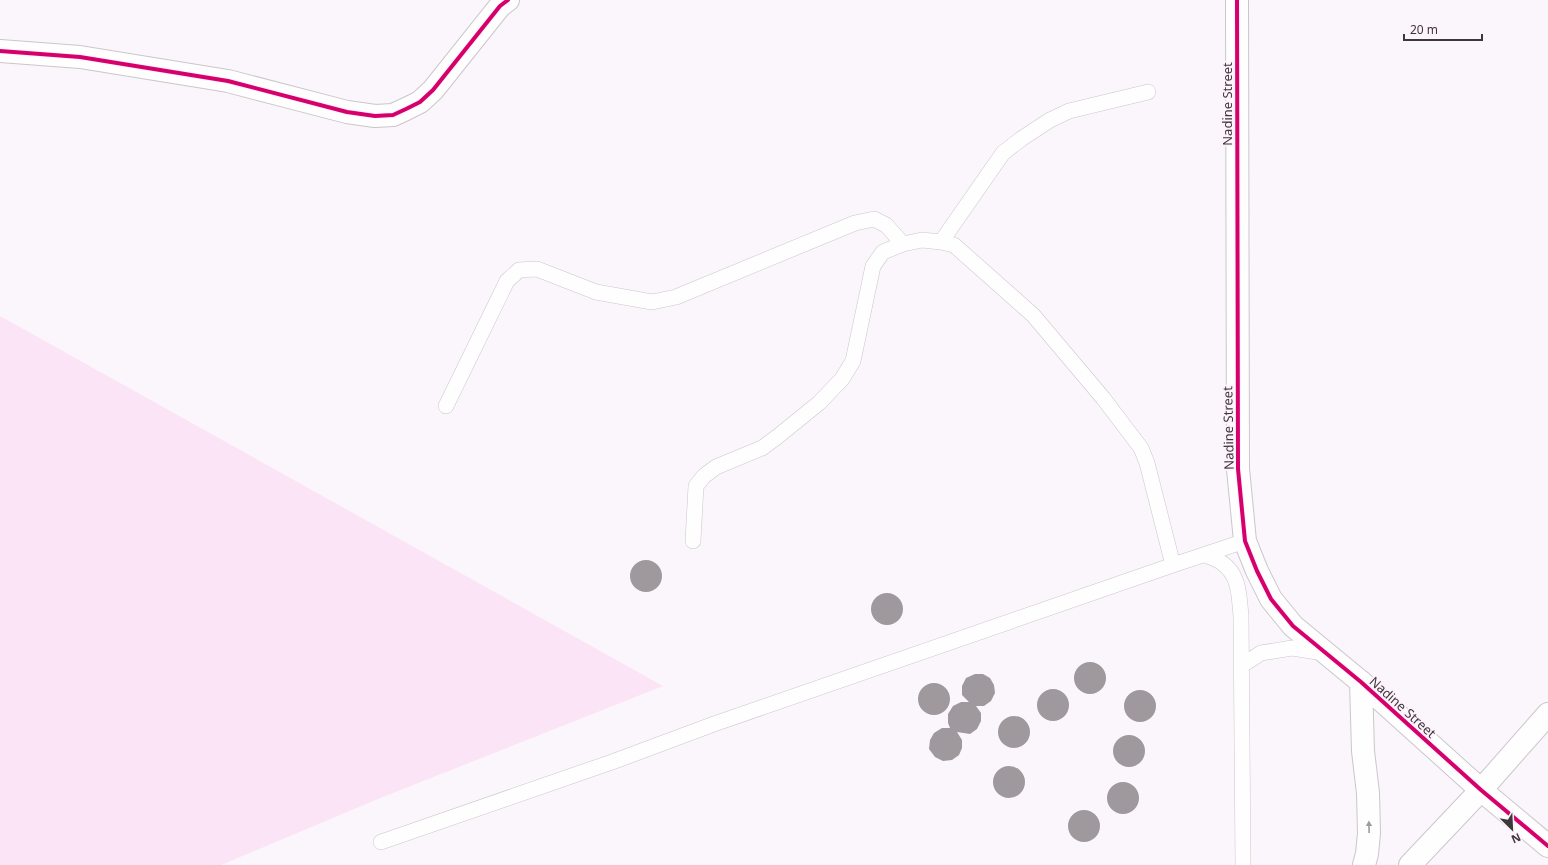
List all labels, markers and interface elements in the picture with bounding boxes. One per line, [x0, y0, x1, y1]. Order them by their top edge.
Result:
scale bar [1404, 16, 1482, 42]
text: 20 m [1410, 21, 1438, 38]
street label: Nadine Street [1218, 62, 1236, 146]
street label: Nadine Street [1218, 386, 1238, 470]
street label: Nadine Street [1366, 672, 1440, 742]
north arrow [1492, 809, 1532, 849]
one-way arrow [1366, 820, 1372, 833]
text: N [1509, 830, 1523, 847]

